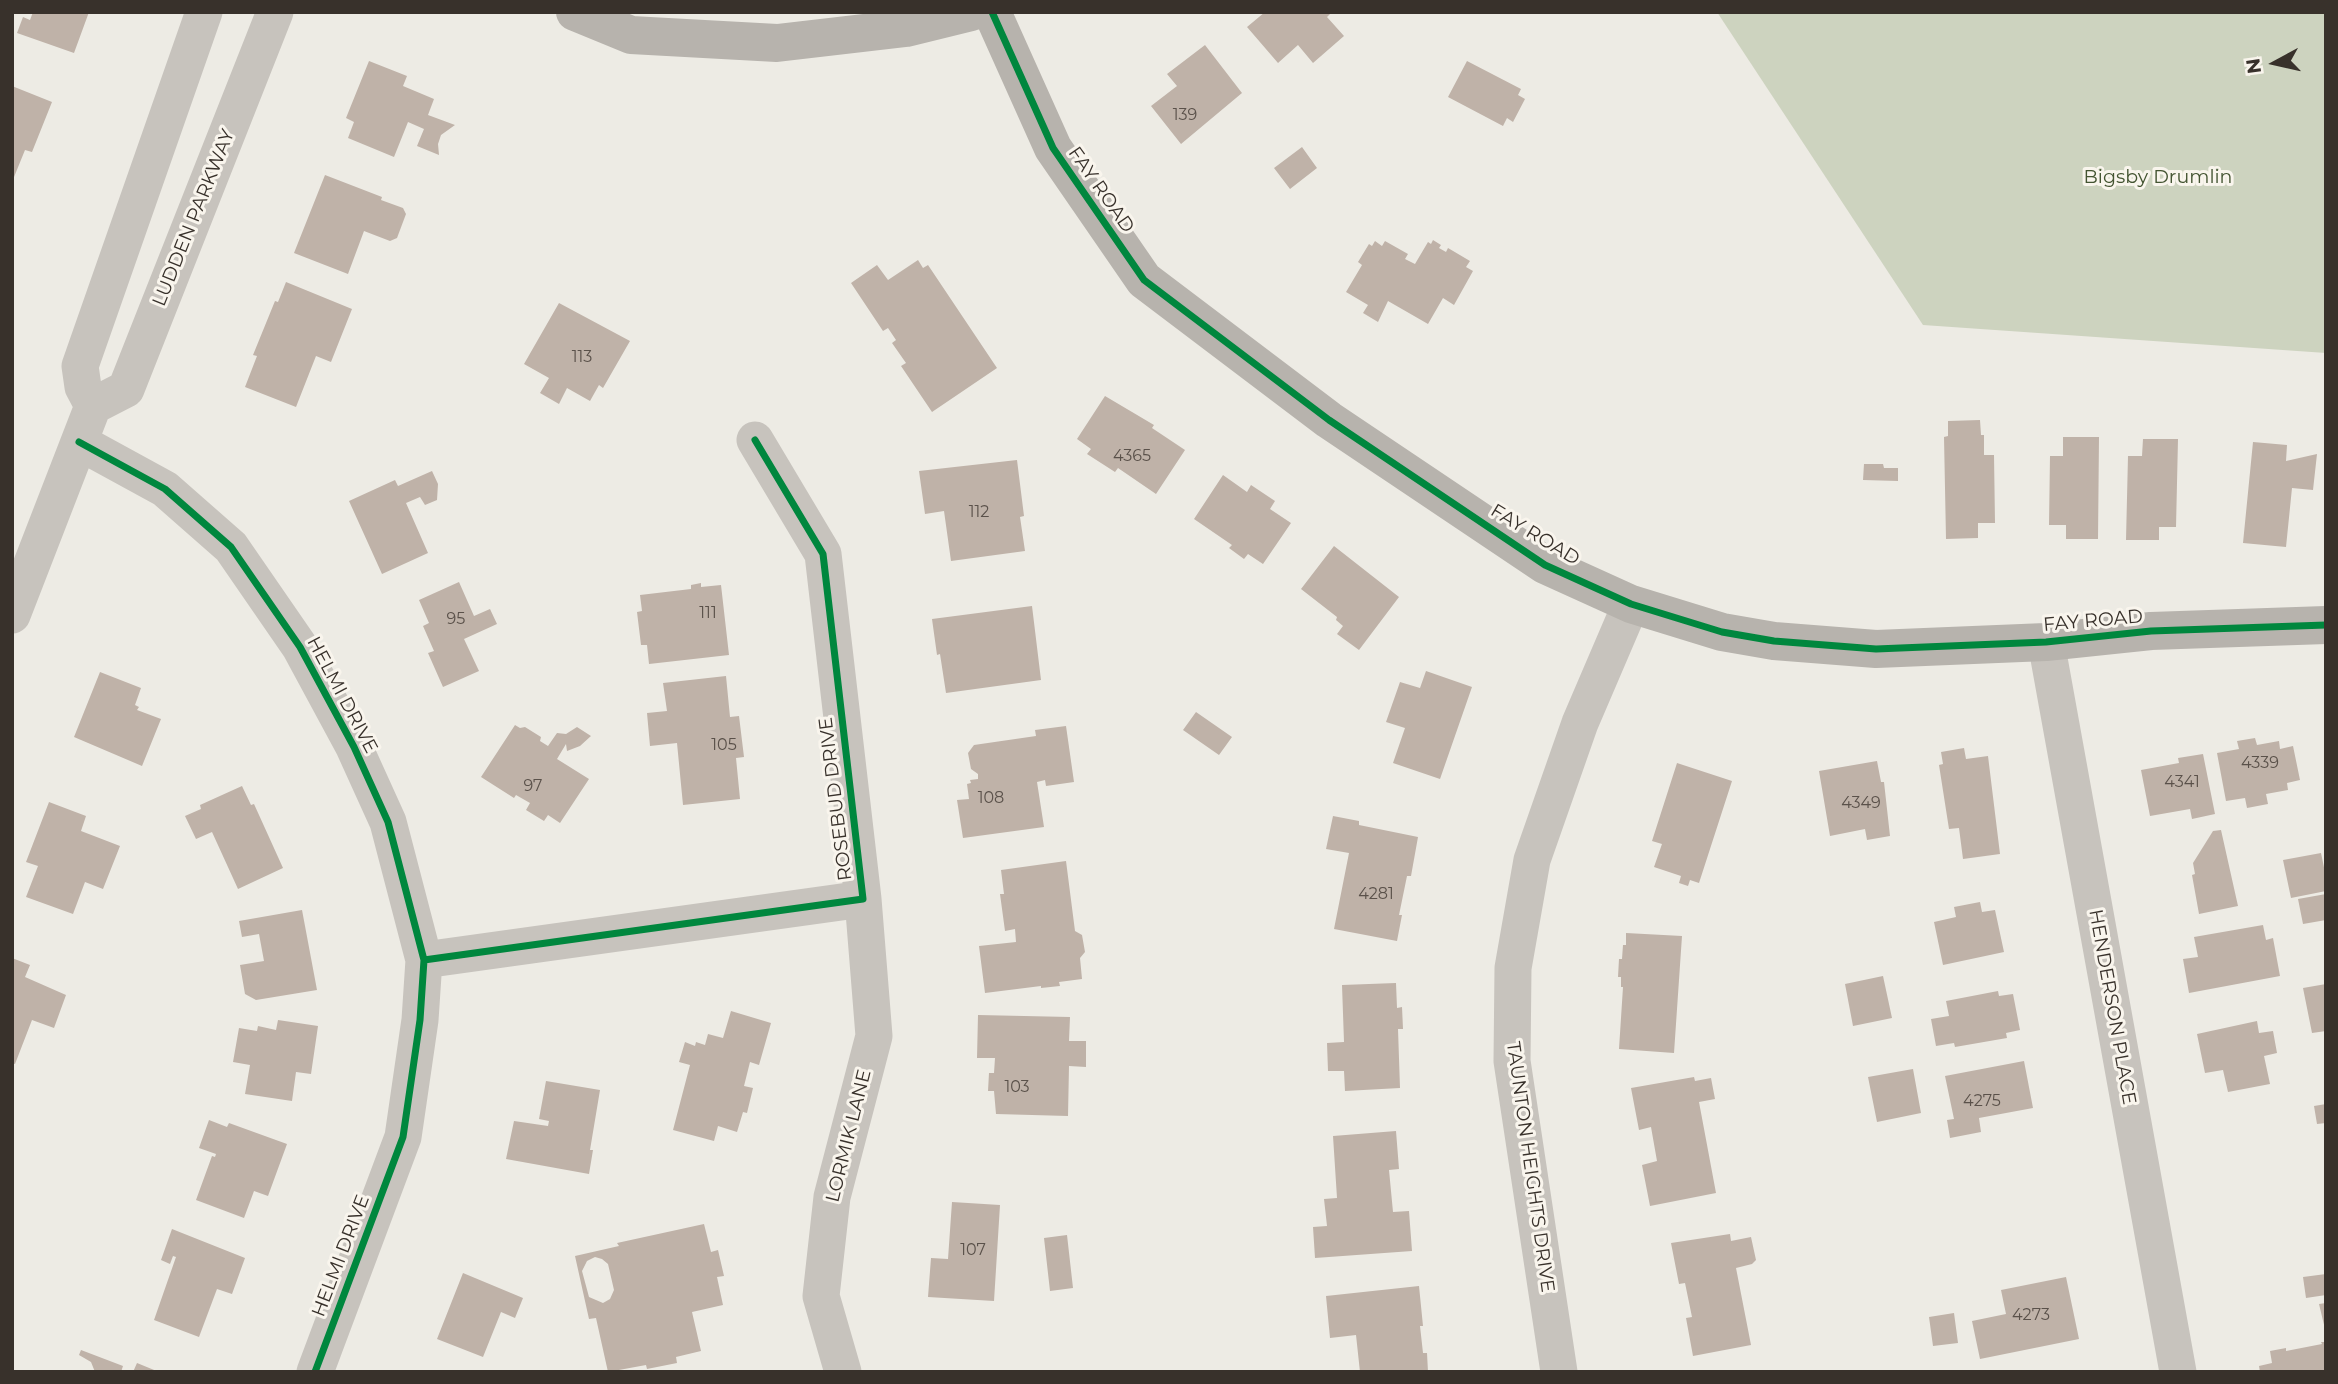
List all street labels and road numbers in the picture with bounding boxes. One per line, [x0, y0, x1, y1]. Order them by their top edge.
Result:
street label: LUDDEN PARKWAY [148, 126, 240, 310]
street label: FAY ROAD [1063, 143, 1139, 237]
street label: FAY ROAD [1486, 499, 1584, 571]
street label: FAY ROAD [2042, 605, 2144, 637]
street label: HELMI DRIVE [302, 633, 382, 757]
street label: ROSEBUD DRIVE [815, 716, 857, 882]
street label: HENDERSON PLACE [2084, 907, 2140, 1107]
street label: TAUNTON HEIGHTS DRIVE [1501, 1040, 1559, 1294]
street label: LORMIK LANE [821, 1067, 877, 1205]
street label: HELMI DRIVE [307, 1192, 375, 1320]

